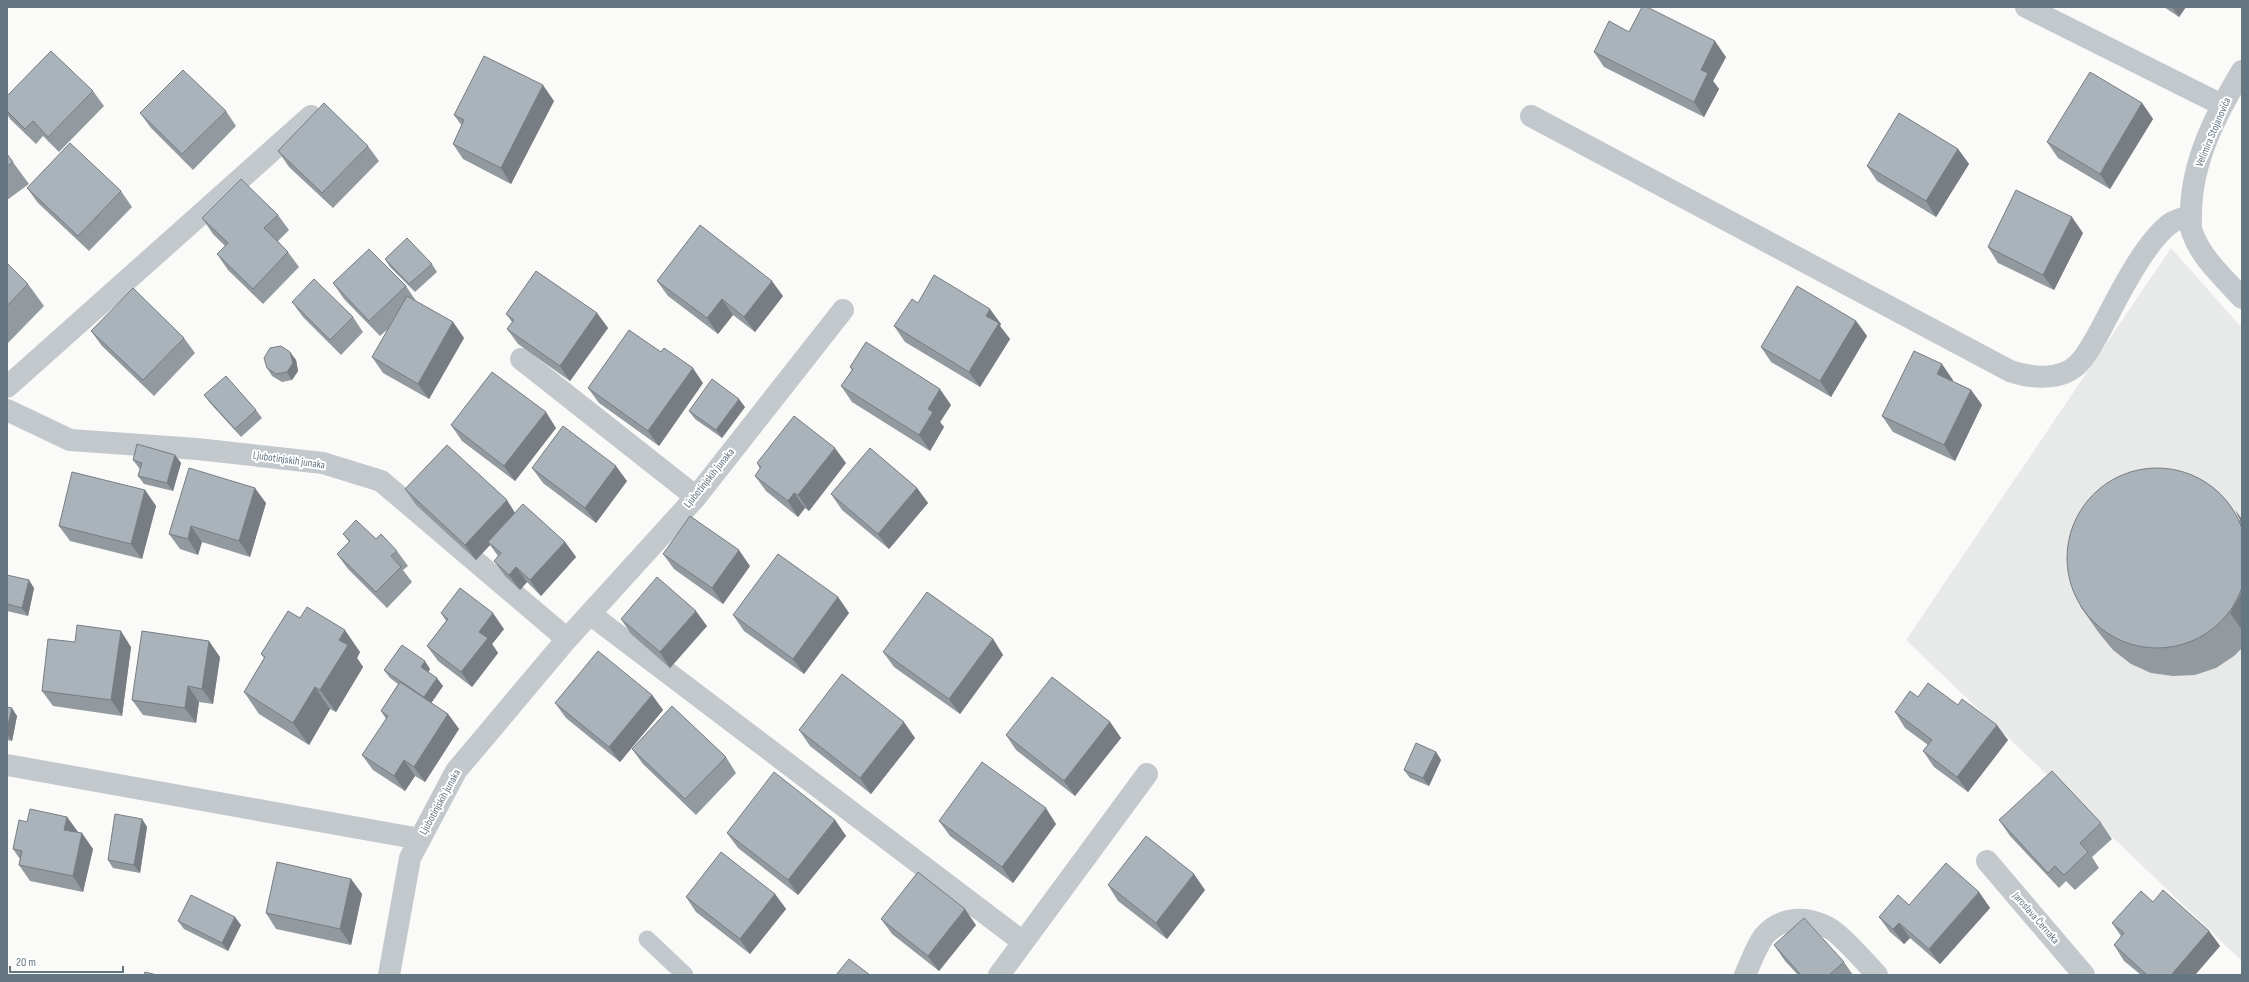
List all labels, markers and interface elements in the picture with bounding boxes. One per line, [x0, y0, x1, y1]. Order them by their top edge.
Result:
street label: Velimira Stojanovića [2193, 95, 2233, 169]
street label: Ljubotinjskih junaka [681, 446, 737, 510]
street label: Ljubotinjskih junaka [252, 449, 326, 471]
street label: Ljubotinjskih junaka [417, 767, 463, 837]
street label: Jaroslava Černaka [2009, 888, 2063, 947]
scale bar [10, 948, 123, 974]
text: 20 m [16, 955, 36, 970]

